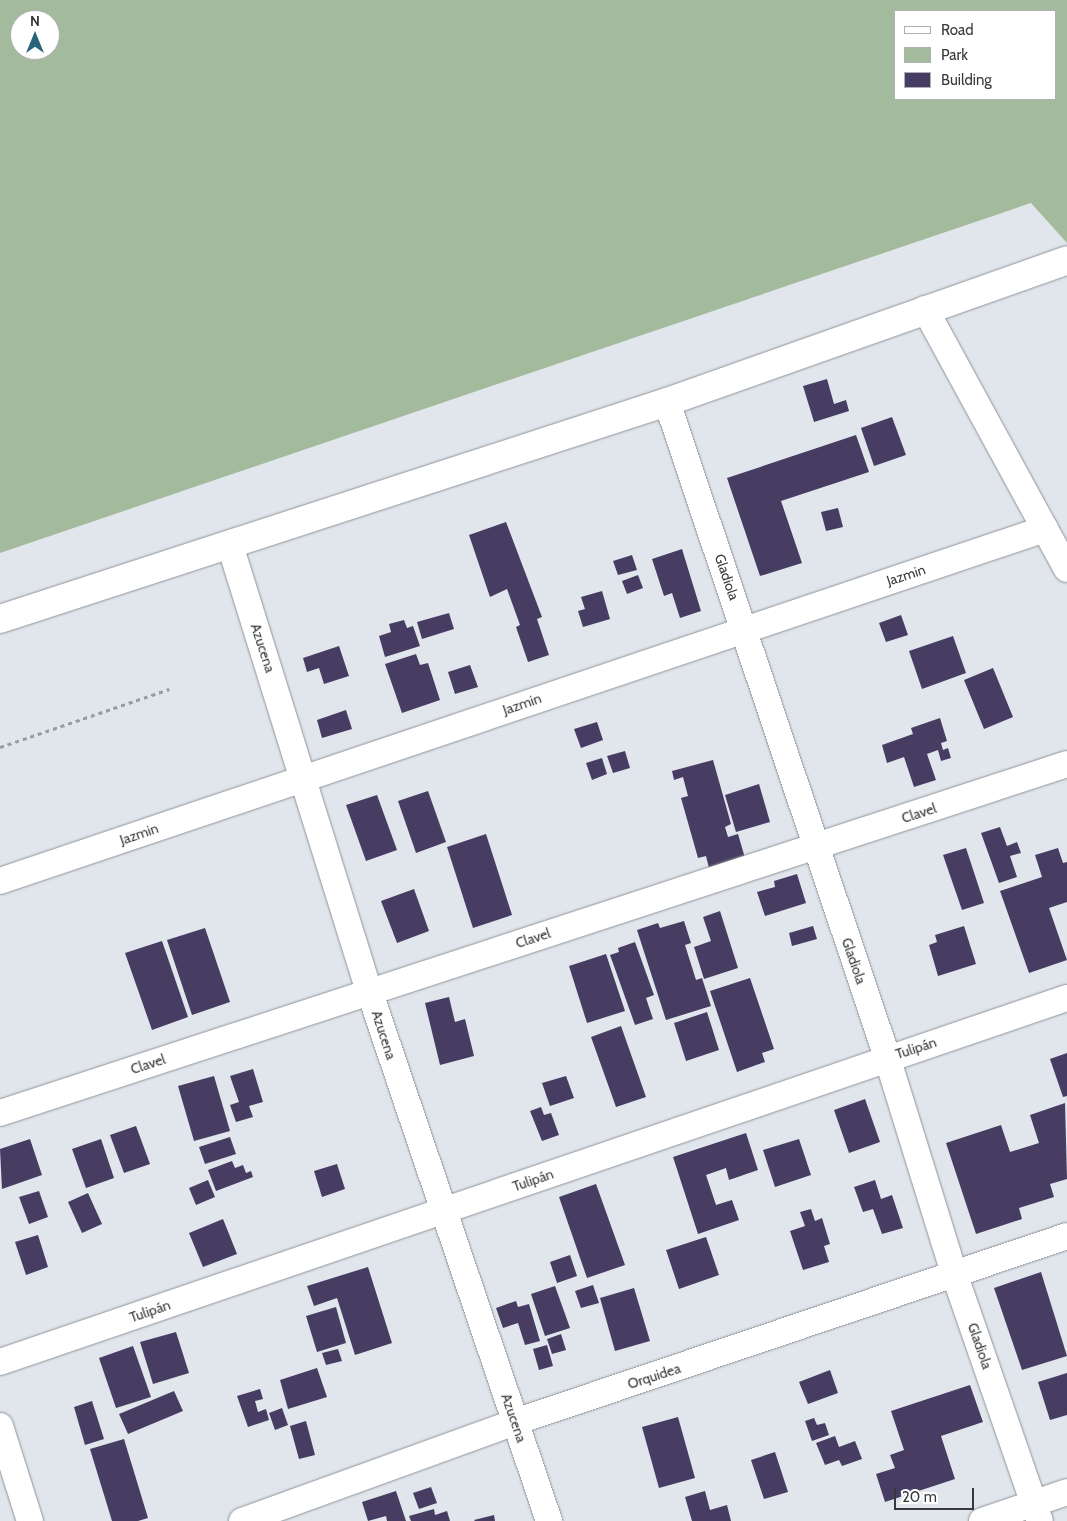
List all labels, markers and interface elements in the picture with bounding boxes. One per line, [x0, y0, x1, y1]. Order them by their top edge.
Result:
north arrow [10, 10, 60, 60]
legend [894, 10, 1057, 100]
text: N [30, 12, 40, 30]
text: Road [941, 21, 974, 39]
text: Park [941, 46, 968, 64]
text: Building [941, 71, 992, 89]
street label: Gladiola [711, 552, 743, 602]
street label: Jazmin [884, 561, 928, 589]
street label: Azucena [247, 621, 279, 675]
street label: Jazmin [500, 690, 544, 718]
street label: Clavel [899, 800, 939, 826]
street label: Jazmin [117, 820, 161, 848]
street label: Clavel [513, 925, 553, 951]
street label: Gladiola [838, 936, 870, 986]
street label: Azucena [368, 1008, 400, 1062]
street label: Tulipán [893, 1033, 939, 1063]
street label: Clavel [128, 1051, 168, 1077]
street label: Tulipán [510, 1165, 556, 1195]
street label: Tulipán [127, 1296, 173, 1326]
street label: Gladiola [964, 1321, 996, 1371]
street label: Orquidea [625, 1360, 683, 1392]
street label: Azucena [498, 1391, 530, 1445]
scale bar [897, 1478, 977, 1510]
text: 20 m [902, 1488, 937, 1506]

